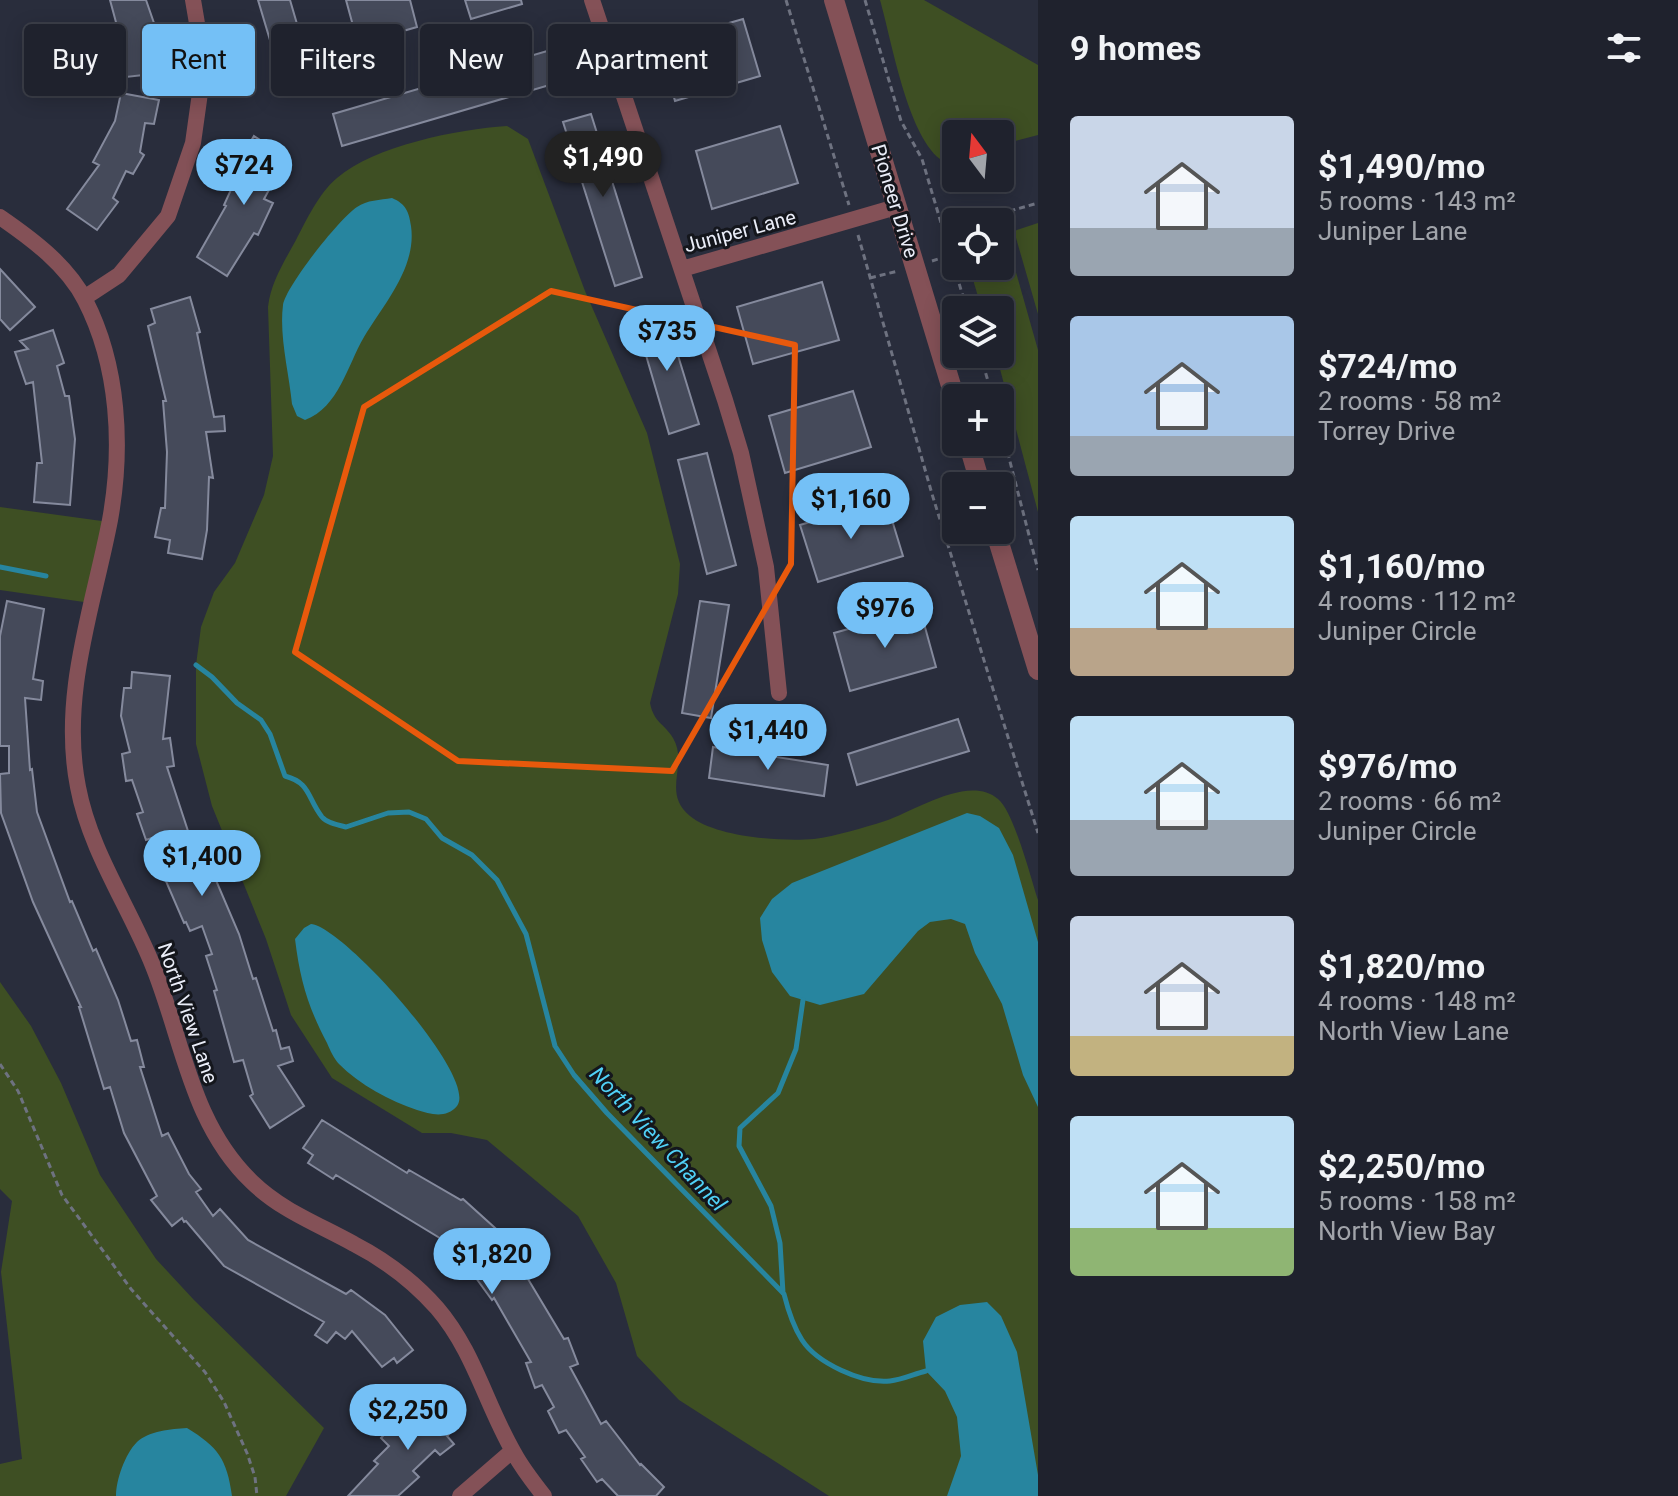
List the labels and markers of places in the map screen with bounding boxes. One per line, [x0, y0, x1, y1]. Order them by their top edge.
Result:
pin: $1,490 [538, 131, 668, 199]
pin: $724 [197, 139, 291, 207]
pin: $735 [620, 305, 714, 373]
pin: $1,160 [786, 473, 916, 541]
pin: $976 [838, 582, 932, 650]
pin: $1,440 [703, 704, 833, 772]
pin: $1,400 [137, 830, 267, 898]
pin: $1,820 [427, 1228, 557, 1296]
pin: $2,250 [343, 1384, 473, 1452]

